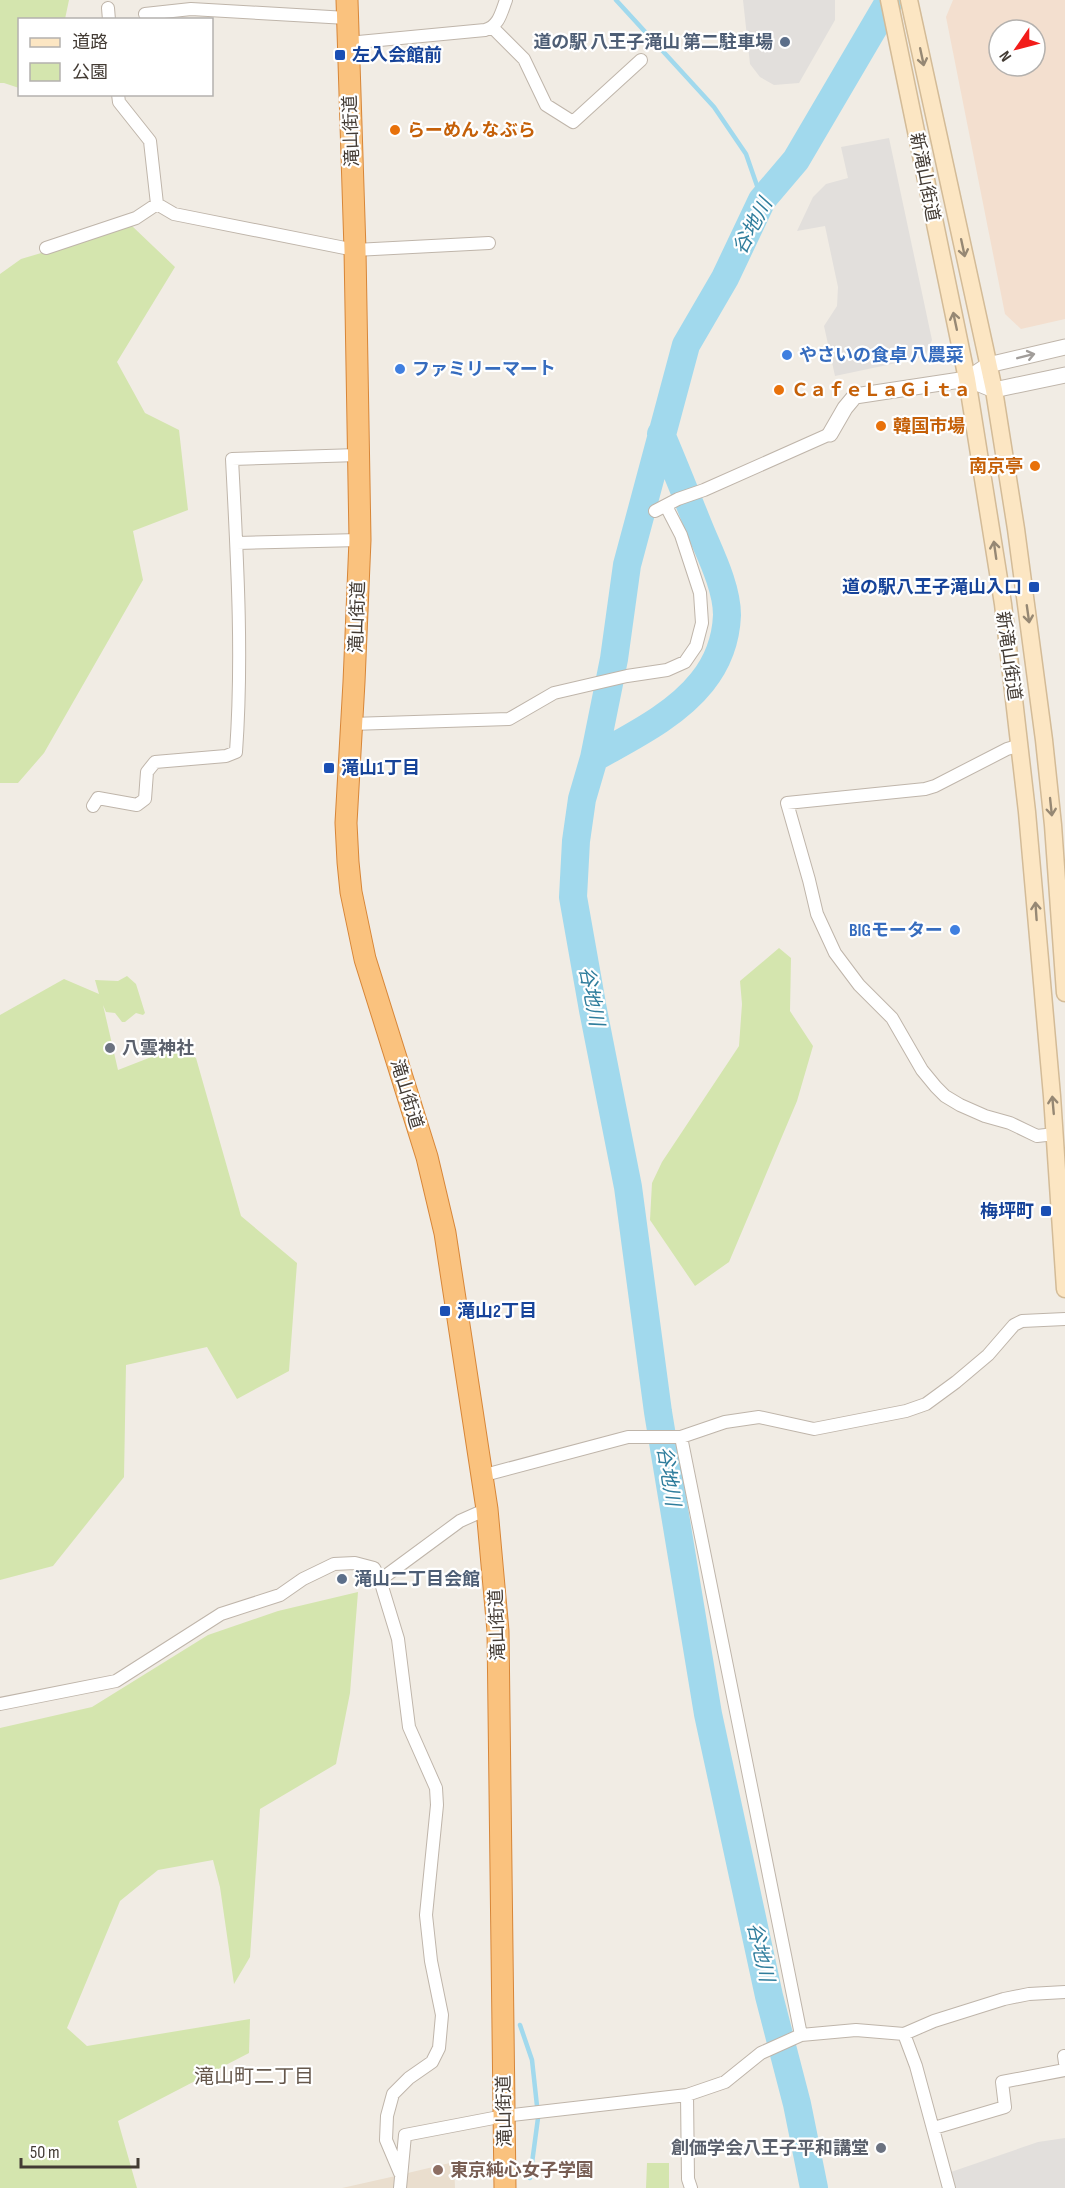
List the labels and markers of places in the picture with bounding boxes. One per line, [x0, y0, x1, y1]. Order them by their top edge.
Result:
place label: 道の駅 八王子滝山 第二駐車場 [533, 32, 773, 53]
marker: 道の駅 八王子滝山 第二駐車場 [778, 35, 792, 49]
place label: 左入会館前 [352, 45, 442, 66]
marker: 左入会館前 [333, 48, 347, 62]
place label: らーめん なぶら [407, 120, 536, 141]
marker: らーめん なぶら [388, 123, 402, 137]
place label: やさいの食卓 八農菜 [799, 345, 964, 366]
marker: やさいの食卓 八農菜 [780, 348, 794, 362]
place label: ファミリーマート [412, 359, 556, 380]
marker: ファミリーマート [393, 362, 407, 376]
place label: ＣａｆｅＬａＧｉｔａ [791, 380, 971, 401]
marker: ＣａｆｅＬａＧｉｔａ [772, 383, 786, 397]
place label: 韓国市場 [893, 416, 965, 437]
marker: 韓国市場 [874, 419, 888, 433]
place label: 南京亭 [969, 456, 1023, 477]
marker: 南京亭 [1028, 459, 1042, 473]
place label: 道の駅八王子滝山入口 [842, 577, 1022, 598]
marker: 道の駅八王子滝山入口 [1027, 580, 1041, 594]
place label: 滝山1丁目 [341, 758, 420, 779]
marker: 滝山1丁目 [322, 761, 336, 775]
place label: BIGモーター [849, 920, 943, 941]
marker: BIGモーター [948, 923, 962, 937]
place label: 八雲神社 [122, 1038, 194, 1059]
marker: 八雲神社 [103, 1041, 117, 1055]
place label: 梅坪町 [980, 1201, 1034, 1222]
marker: 梅坪町 [1039, 1204, 1053, 1218]
place label: 滝山2丁目 [457, 1301, 537, 1322]
marker: 滝山2丁目 [438, 1304, 452, 1318]
place label: 滝山二丁目会館 [354, 1569, 480, 1590]
marker: 滝山二丁目会館 [335, 1572, 349, 1586]
place label: 創価学会八王子平和講堂 [671, 2138, 869, 2159]
marker: 創価学会八王子平和講堂 [874, 2141, 888, 2155]
place label: 東京純心女子学園 [450, 2160, 594, 2181]
marker: 東京純心女子学園 [431, 2163, 445, 2177]

